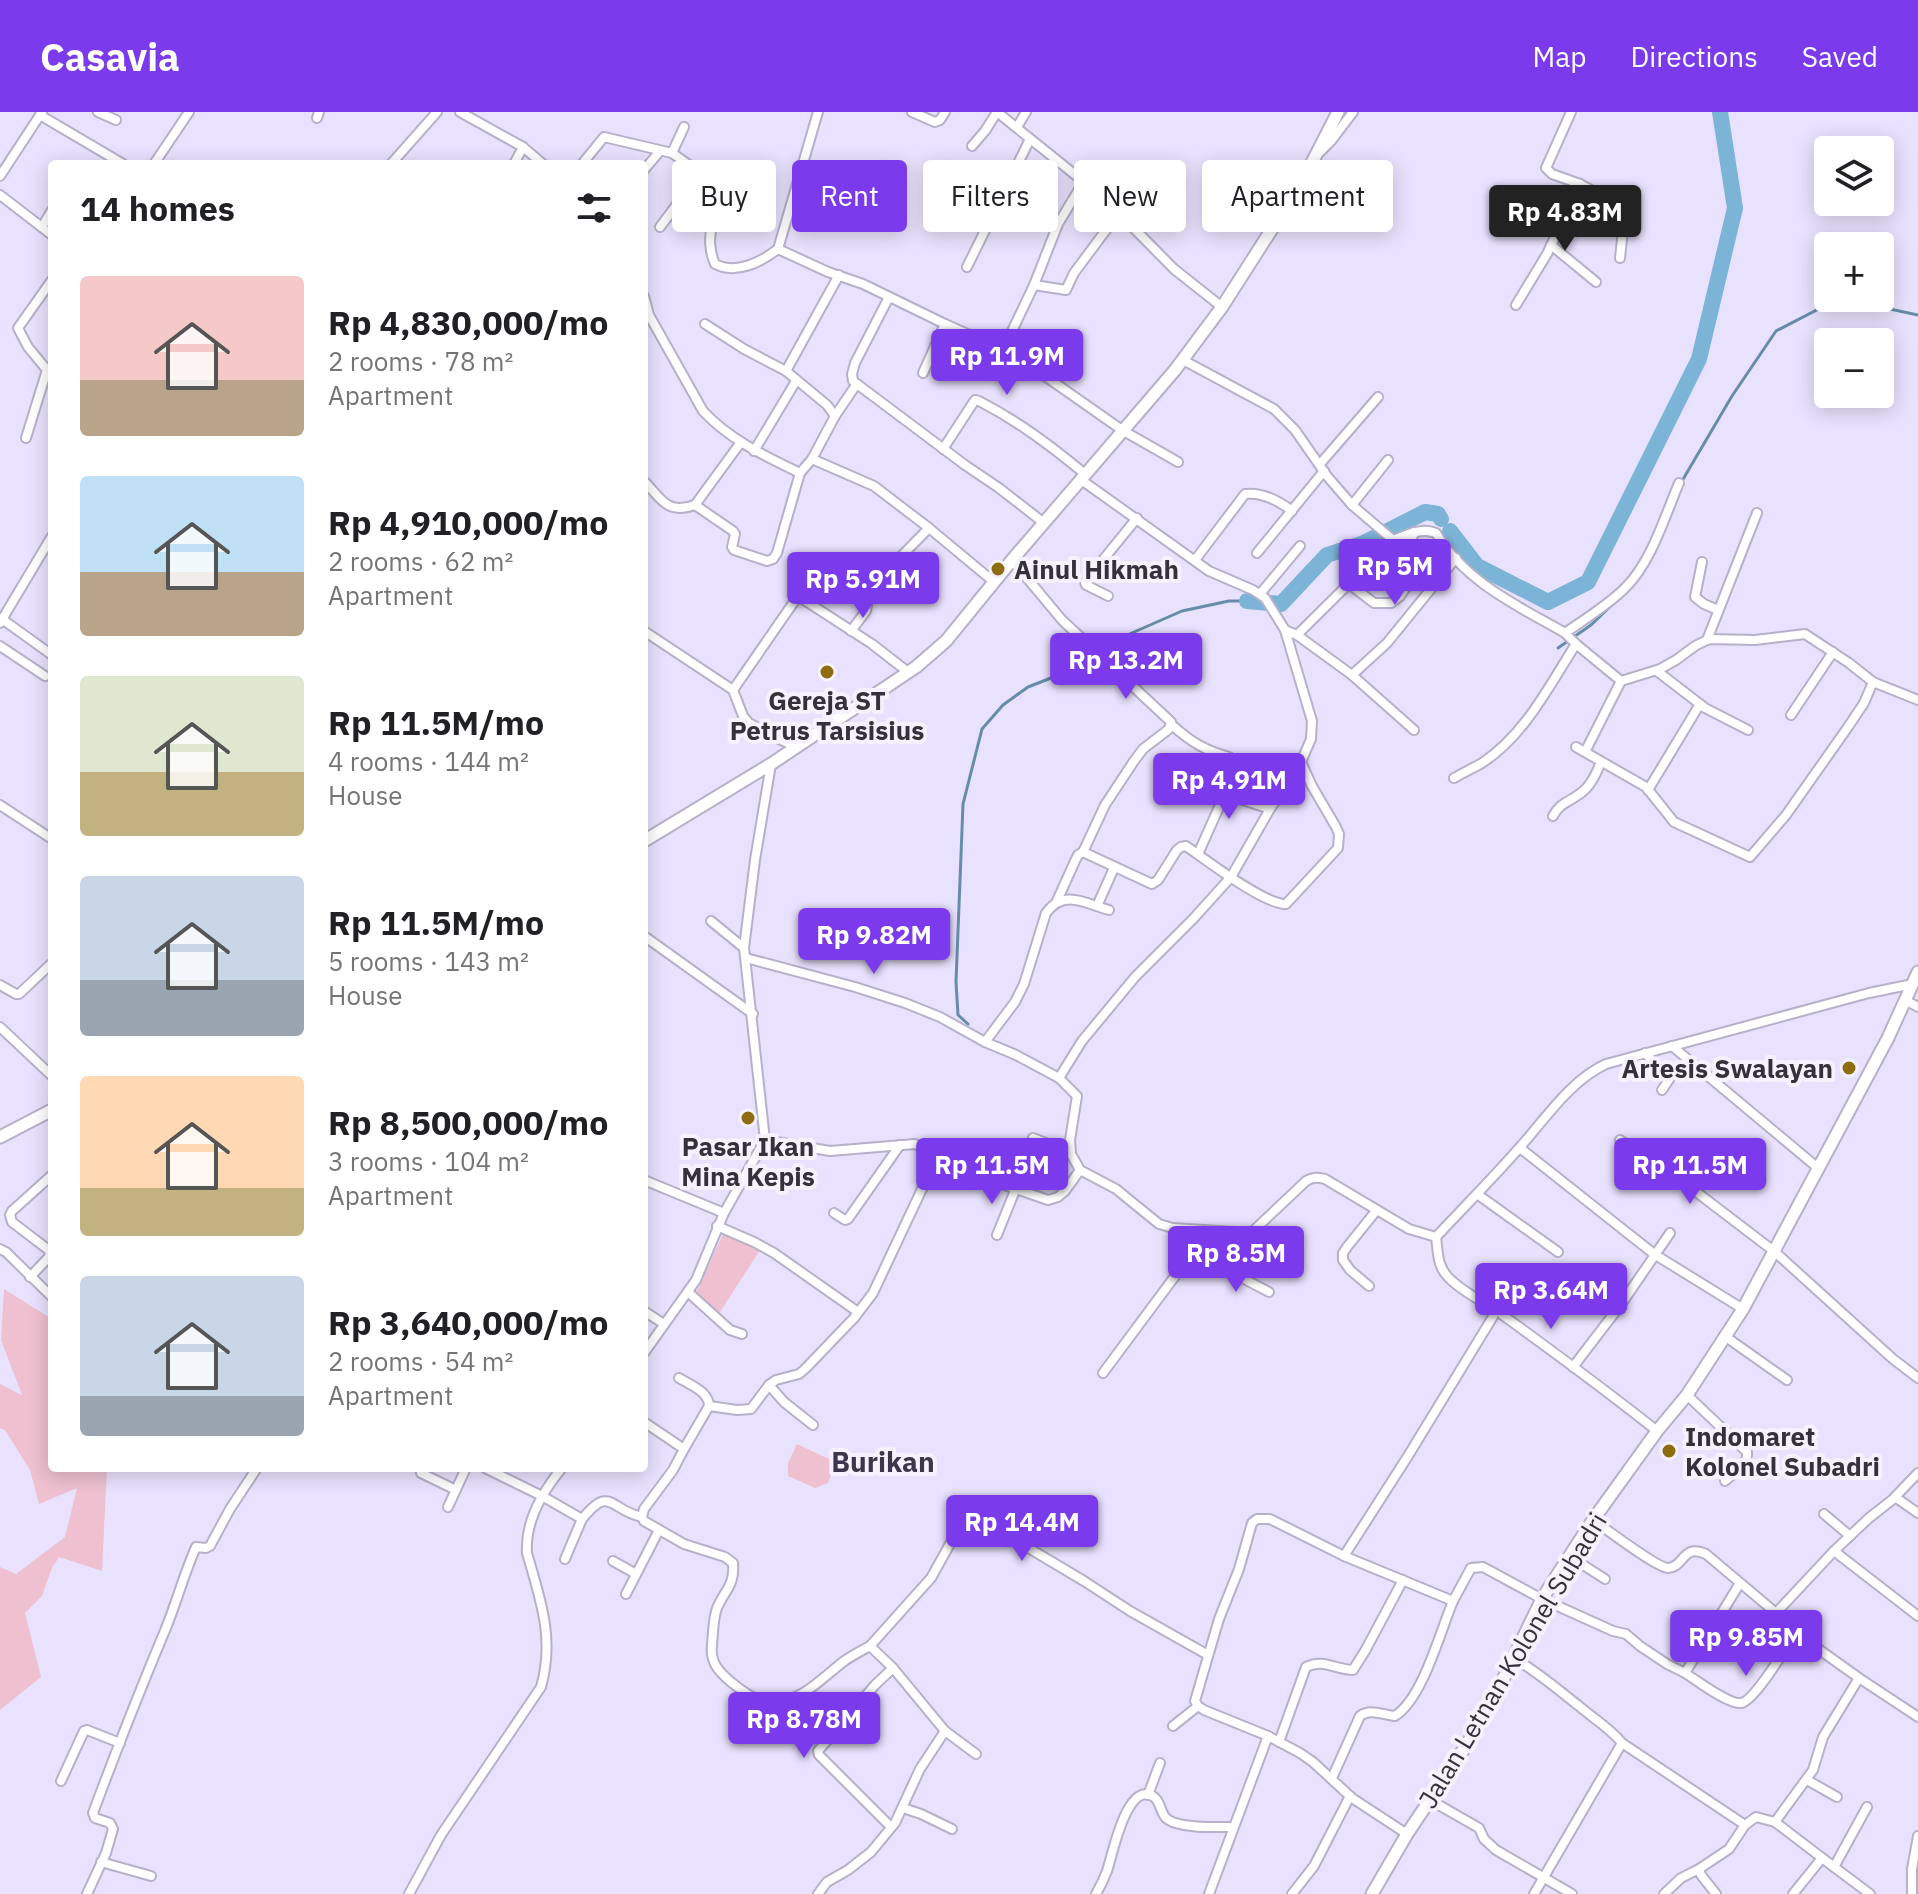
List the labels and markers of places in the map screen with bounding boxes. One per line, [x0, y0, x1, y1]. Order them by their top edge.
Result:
pin: Rp 4.83M [1482, 185, 1648, 253]
pin: Rp 11.9M [924, 329, 1090, 397]
pin: Rp 5M [1339, 539, 1451, 607]
pin: Rp 5.91M [780, 552, 946, 620]
place label: Ainul Hikmah [1014, 552, 1179, 586]
marker: Ainul Hikmah [989, 560, 1007, 578]
pin: Rp 13.2M [1043, 633, 1209, 701]
marker: Gereja ST Petrus Tarsisius [818, 663, 836, 681]
place label: Gereja ST Petrus Tarsisius [730, 683, 924, 747]
pin: Rp 4.91M [1146, 753, 1312, 821]
pin: Rp 9.82M [791, 908, 957, 976]
place label: Artesis Swalayan [1622, 1051, 1833, 1085]
marker: Artesis Swalayan [1840, 1059, 1858, 1077]
marker: Pasar Ikan Mina Kepis [739, 1109, 757, 1127]
place label: Pasar Ikan Mina Kepis [681, 1129, 815, 1193]
pin: Rp 11.5M [909, 1138, 1075, 1206]
pin: Rp 11.5M [1607, 1138, 1773, 1206]
pin: Rp 8.5M [1162, 1226, 1310, 1294]
pin: Rp 3.64M [1468, 1263, 1634, 1331]
place label: Indomaret Kolonel Subadri [1685, 1419, 1880, 1483]
marker: Indomaret Kolonel Subadri [1660, 1442, 1678, 1460]
pin: Rp 14.4M [939, 1495, 1105, 1563]
pin: Rp 9.85M [1663, 1610, 1829, 1678]
pin: Rp 8.78M [721, 1692, 887, 1760]

